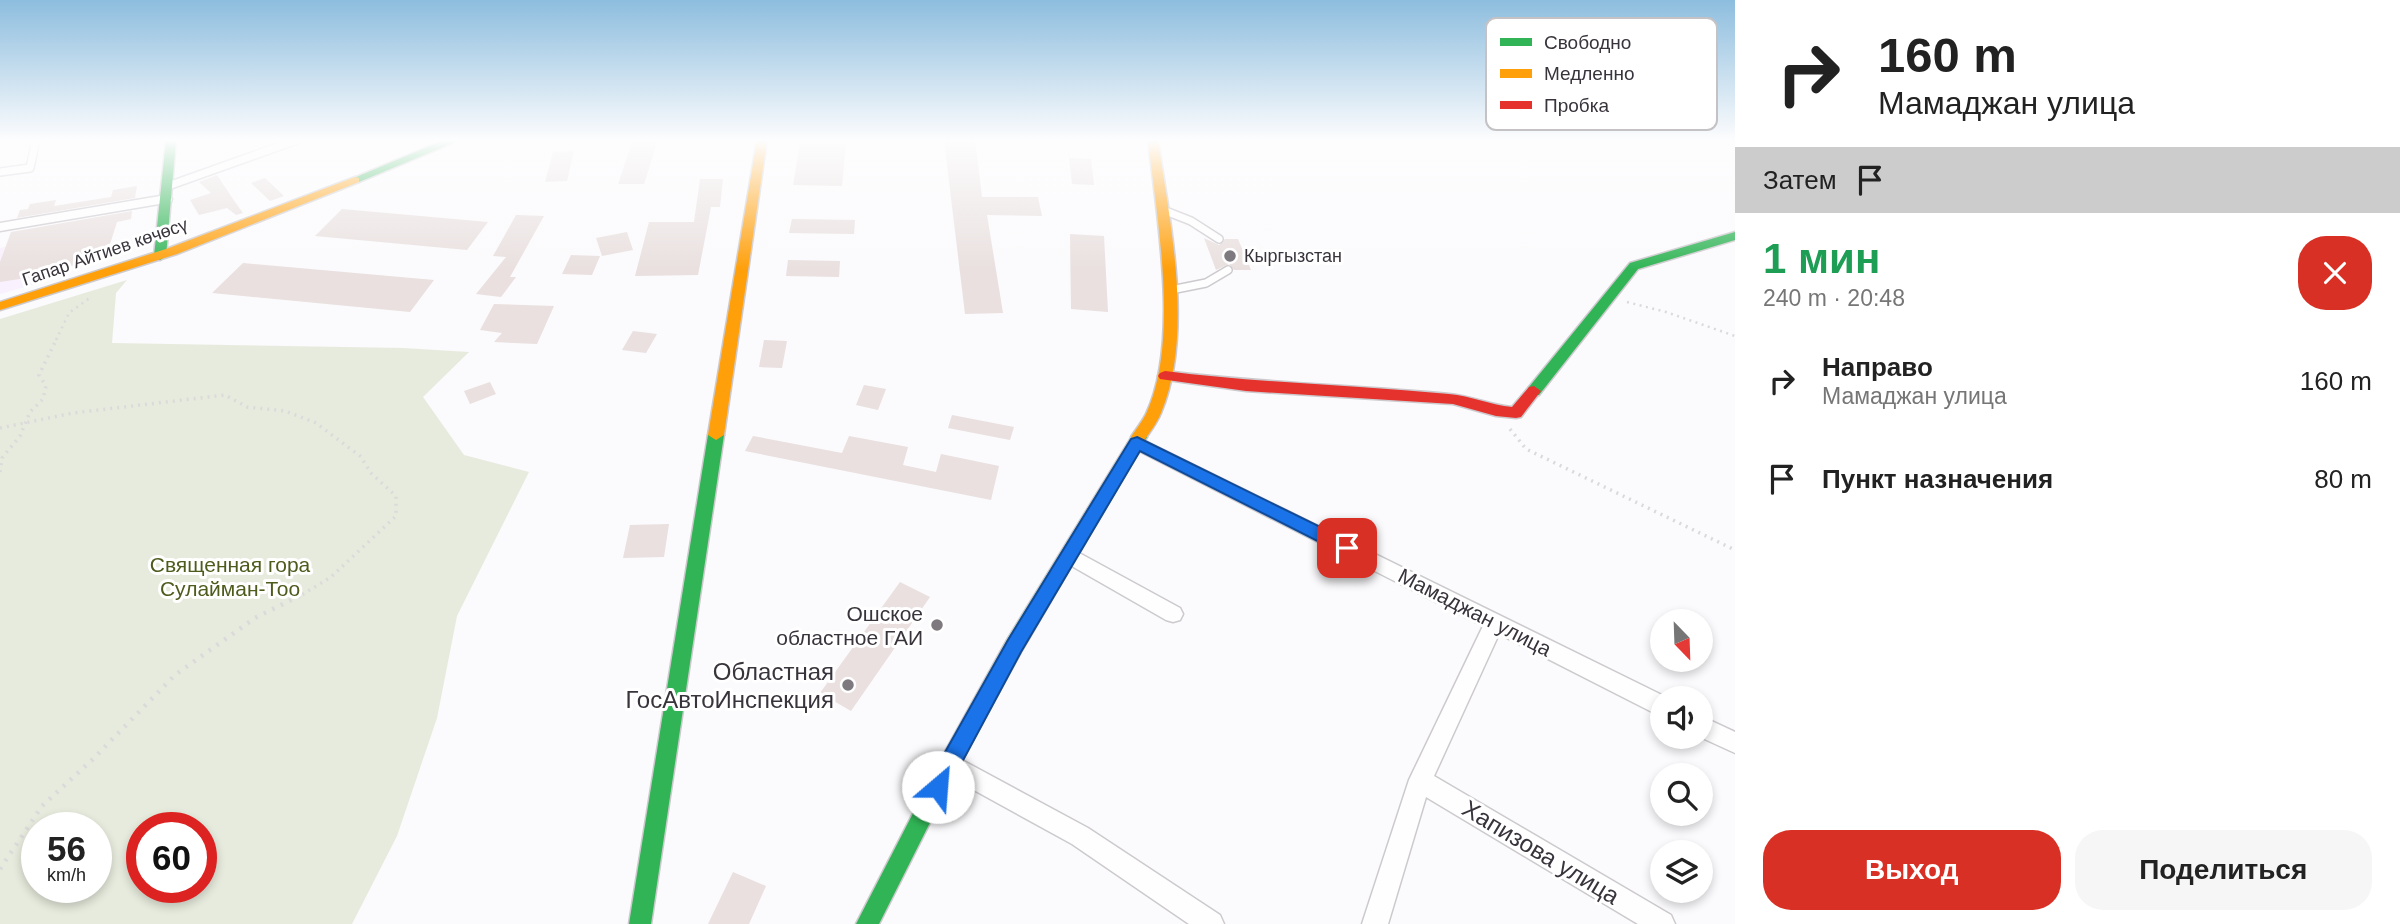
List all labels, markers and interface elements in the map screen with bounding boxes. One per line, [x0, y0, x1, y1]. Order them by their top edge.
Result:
legend [1486, 18, 1717, 130]
icon: right [1763, 28, 1854, 119]
text: 160 m [1878, 28, 2017, 82]
text: Свободно [1544, 32, 1631, 53]
text: Медленно [1544, 63, 1634, 84]
text: Мамаджан улица [1878, 85, 2135, 121]
text: Пробка [1544, 95, 1609, 116]
icon: arrive [1851, 161, 1889, 199]
text: Затем [1763, 165, 1837, 195]
street label: Гапар Айтиев көчөсү [20, 214, 190, 290]
text: 1 мин [1763, 235, 1880, 282]
button: close [2298, 236, 2372, 310]
place label: Кыргызстан [1244, 246, 1342, 266]
marker: Кыргызстан [1222, 248, 1238, 264]
text: 240 m · 20:48 [1763, 285, 1905, 311]
text: Направо [1822, 352, 1933, 382]
icon: right [1763, 362, 1801, 400]
text: 160 m [2300, 366, 2372, 396]
text: Мамаджан улица [1822, 383, 2007, 409]
icon: arrive [1763, 460, 1801, 498]
text: Пункт назначения [1822, 464, 2053, 494]
text: 80 m [2314, 464, 2372, 494]
pin [1317, 518, 1377, 578]
icon: arrive [1328, 529, 1366, 567]
park label: Священная гора Сулайман-Тоо [150, 553, 311, 600]
street label: Мамаджан улица [1395, 563, 1556, 661]
place label: Ошское областное ГАИ [776, 602, 923, 649]
north arrow [1650, 609, 1713, 672]
map controls [1650, 609, 1713, 903]
marker: Ошское областное ГАИ [929, 617, 945, 633]
place label: Областная ГосАвтоИнспекция [625, 658, 834, 713]
marker: Областная ГосАвтоИнспекция [840, 677, 856, 693]
button: sound [1650, 686, 1713, 749]
position arrow [901, 750, 975, 824]
button: search [1650, 763, 1713, 826]
street label: Хапизова улица [1458, 795, 1625, 910]
speed limit sign: 60 [126, 812, 217, 903]
text: 56 [47, 829, 86, 868]
button: Выход [1763, 830, 2061, 910]
button: Поделиться [2075, 830, 2372, 910]
button: layers [1650, 840, 1713, 903]
text: km/h [47, 865, 86, 885]

